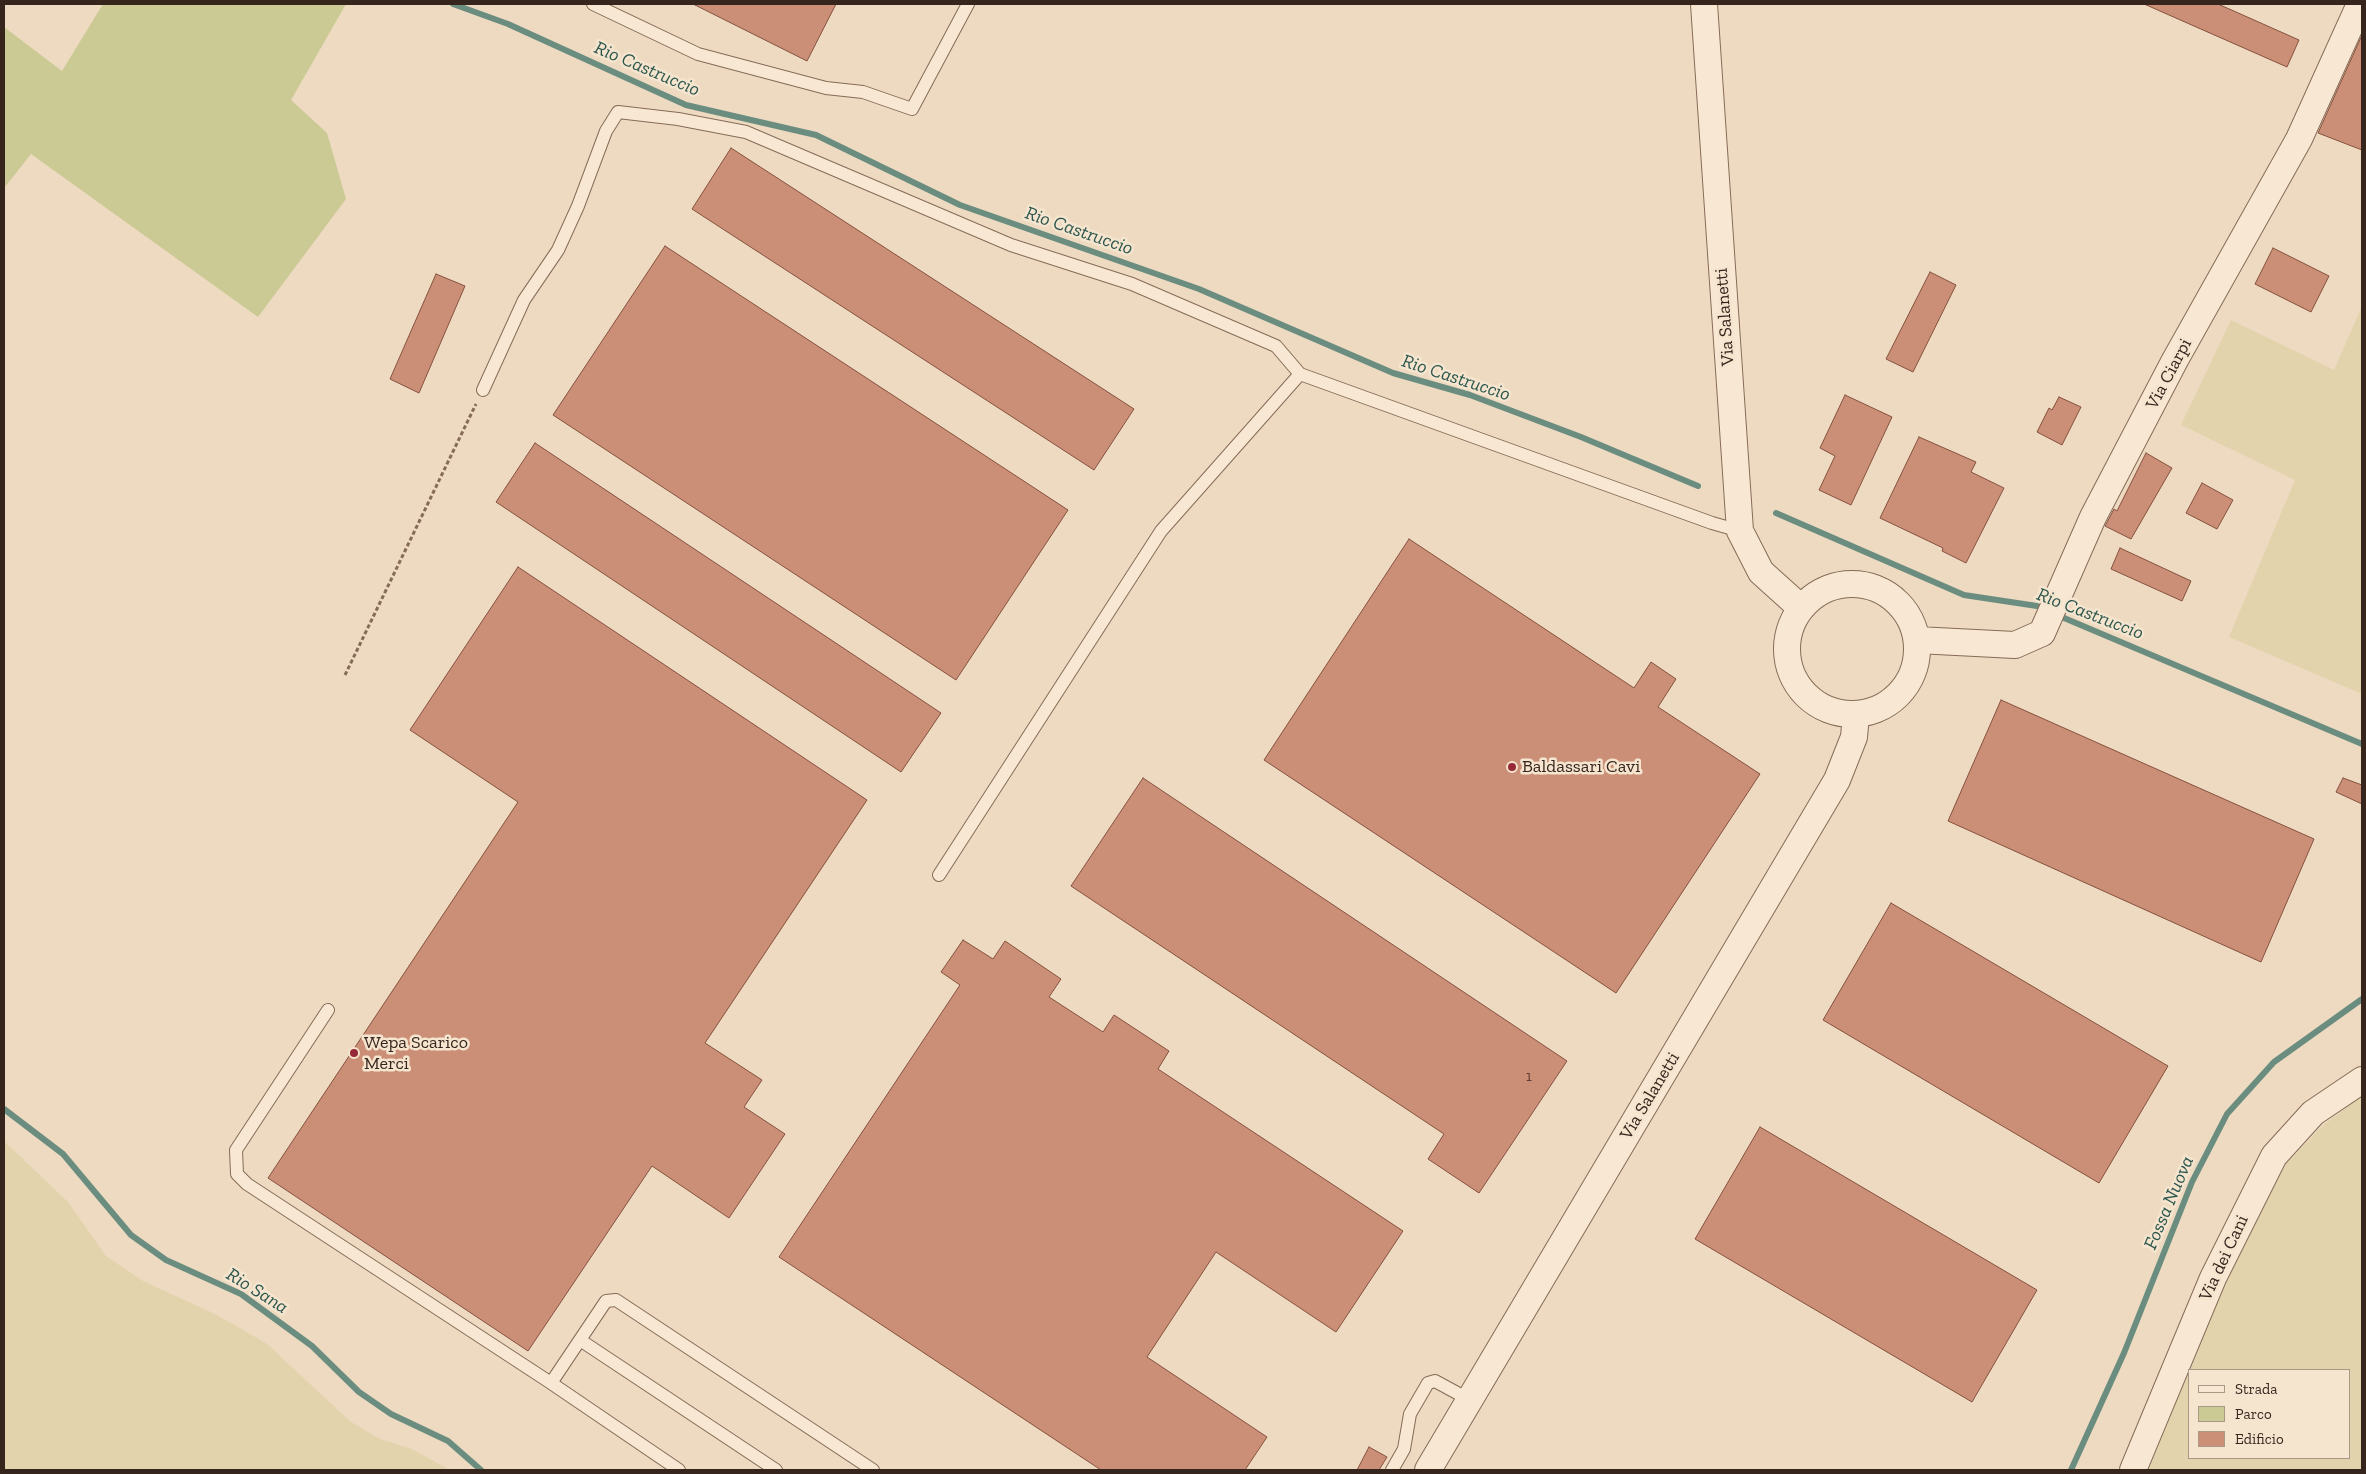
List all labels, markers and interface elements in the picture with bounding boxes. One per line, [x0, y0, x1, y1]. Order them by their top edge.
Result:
water label: Rio Castruccio [591, 36, 703, 102]
water label: Rio Castruccio [1022, 202, 1136, 260]
street label: Via Salanetti [1711, 267, 1739, 367]
street label: Via Ciarpi [2141, 335, 2197, 413]
water label: Rio Castruccio [1399, 350, 1513, 406]
water label: Rio Castruccio [2033, 583, 2147, 645]
place label: Baldassari Cavi [1522, 756, 1640, 778]
marker: Baldassari Cavi [1506, 761, 1518, 773]
place label: Wepa Scarico Merci [364, 1032, 468, 1074]
marker: Wepa Scarico Merci [348, 1047, 360, 1059]
street label: Via Salanetti [1615, 1048, 1685, 1144]
house number: 1 [1526, 1068, 1532, 1086]
water label: Fossa Nuova [2139, 1153, 2199, 1253]
street label: Via dei Cani [2195, 1212, 2253, 1304]
water label: Rio Sana [222, 1263, 292, 1319]
legend [2188, 1369, 2351, 1459]
text: Strada [2235, 1380, 2278, 1398]
text: Parco [2235, 1405, 2272, 1423]
text: Edificio [2235, 1430, 2284, 1448]

